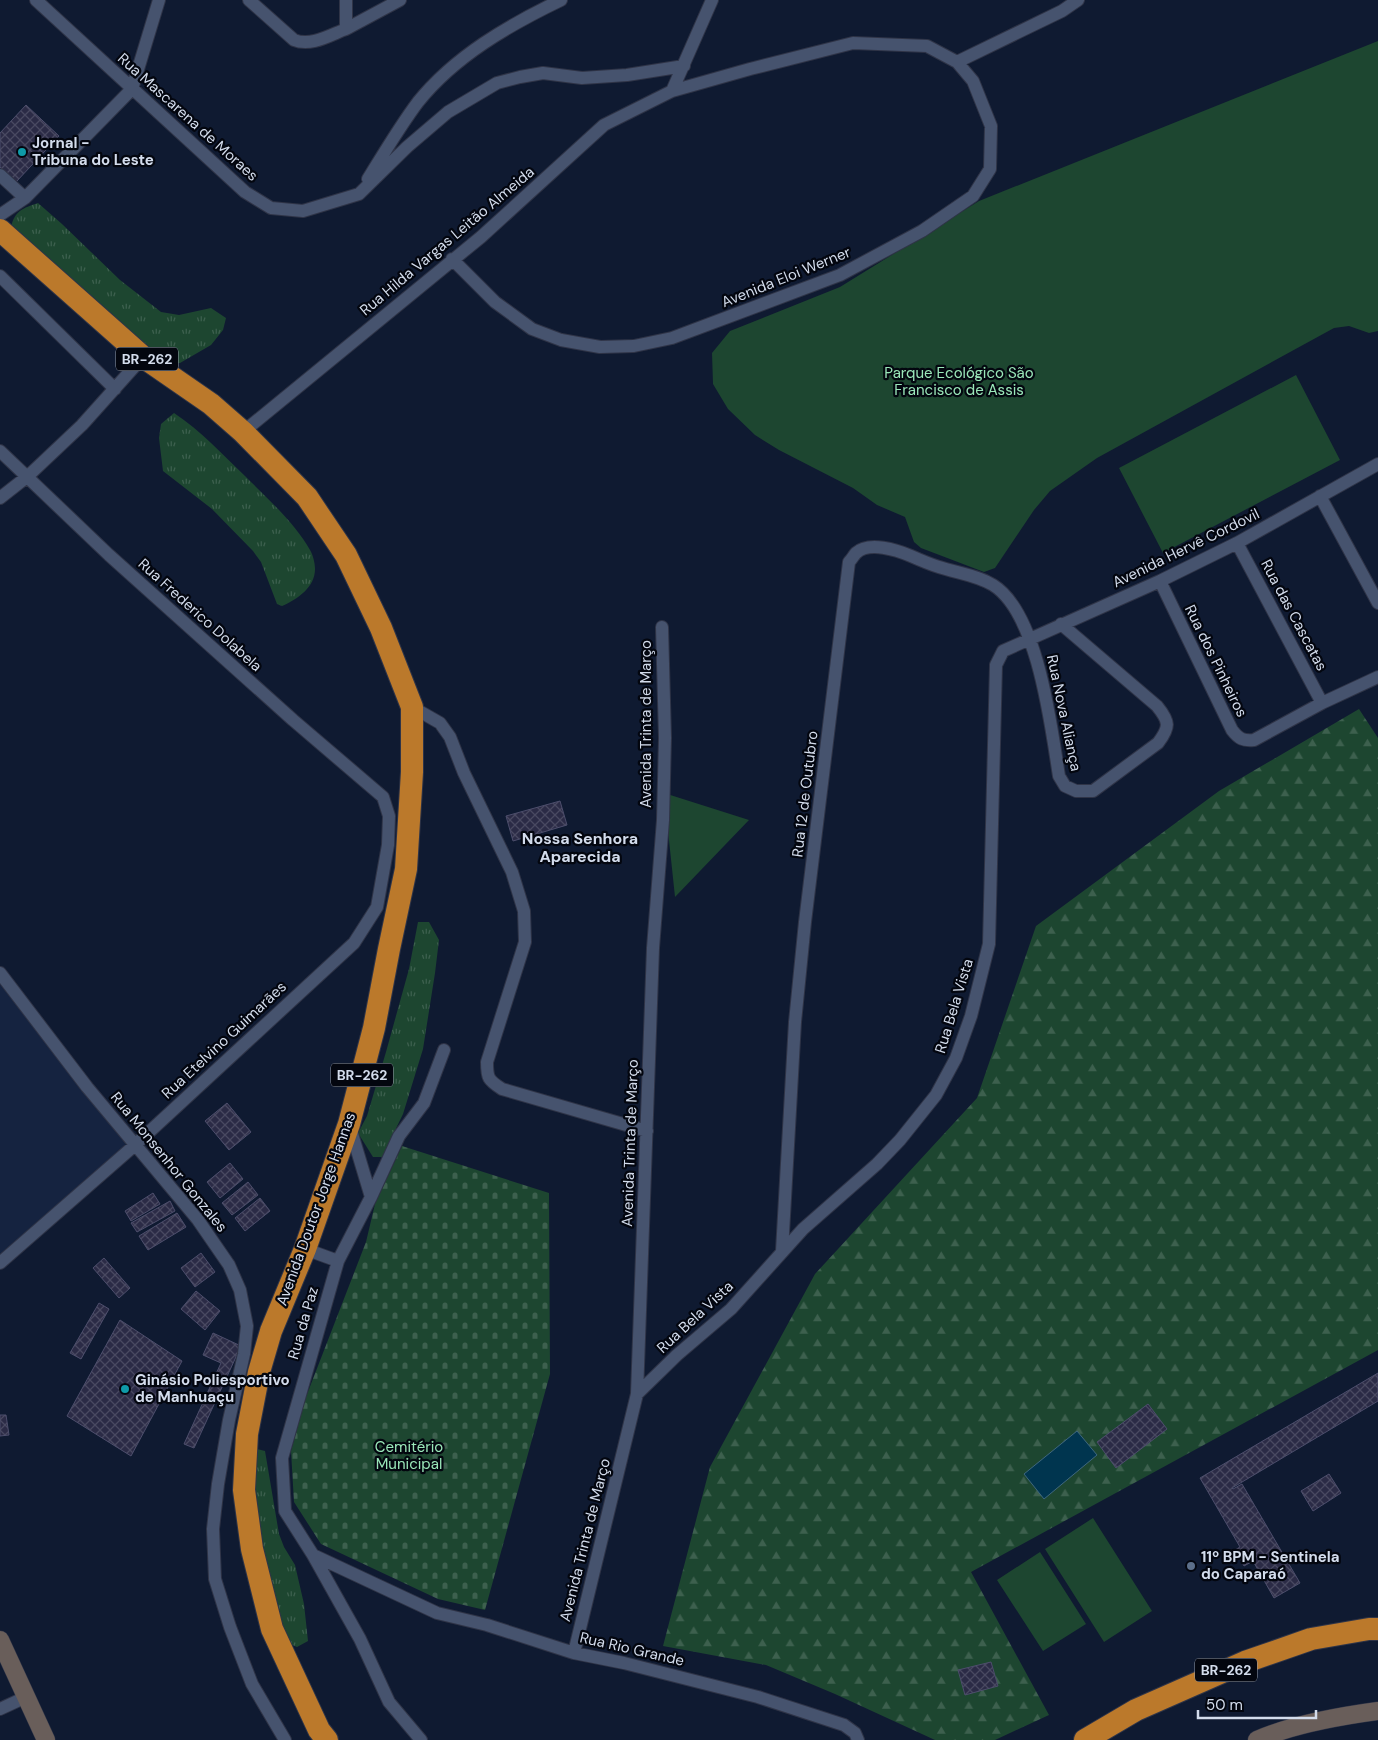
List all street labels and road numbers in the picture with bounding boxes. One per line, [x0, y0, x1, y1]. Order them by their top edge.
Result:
street label: Rua Mascarena de Moraes [114, 49, 262, 185]
street label: Rua Hilda Vargas Leitão Almeida [355, 162, 539, 320]
street label: Avenida Eloi Werner [718, 242, 854, 312]
road number: BR-262 [116, 348, 178, 370]
street label: Avenida Hervê Cordovil [1109, 504, 1263, 592]
street label: Rua Frederico Dolabela [134, 554, 266, 676]
street label: Rua das Cascatas [1256, 556, 1332, 674]
street label: Rua dos Pinheiros [1180, 601, 1252, 721]
street label: Avenida Trinta de Março [636, 640, 656, 808]
street label: Rua Nova Aliança [1042, 653, 1086, 773]
street label: Rua 12 de Outubro [787, 730, 823, 858]
street label: Rua Bela Vista [930, 956, 978, 1056]
street label: Rua Etelvino Guimarães [157, 977, 291, 1103]
street label: Avenida Trinta de Março [617, 1059, 643, 1227]
road number: BR-262 [331, 1064, 393, 1086]
street label: Rua Monsenhor Gonzales [106, 1088, 232, 1236]
street label: Avenida Doutor Jorge Hannas [272, 1109, 360, 1309]
street label: Rua Bela Vista [652, 1276, 738, 1358]
street label: Rua da Paz [283, 1284, 323, 1362]
street label: Avenida Trinta de Março [555, 1456, 615, 1624]
street label: Rua Rio Grande [578, 1627, 686, 1671]
road number: BR-262 [1195, 1658, 1257, 1682]

